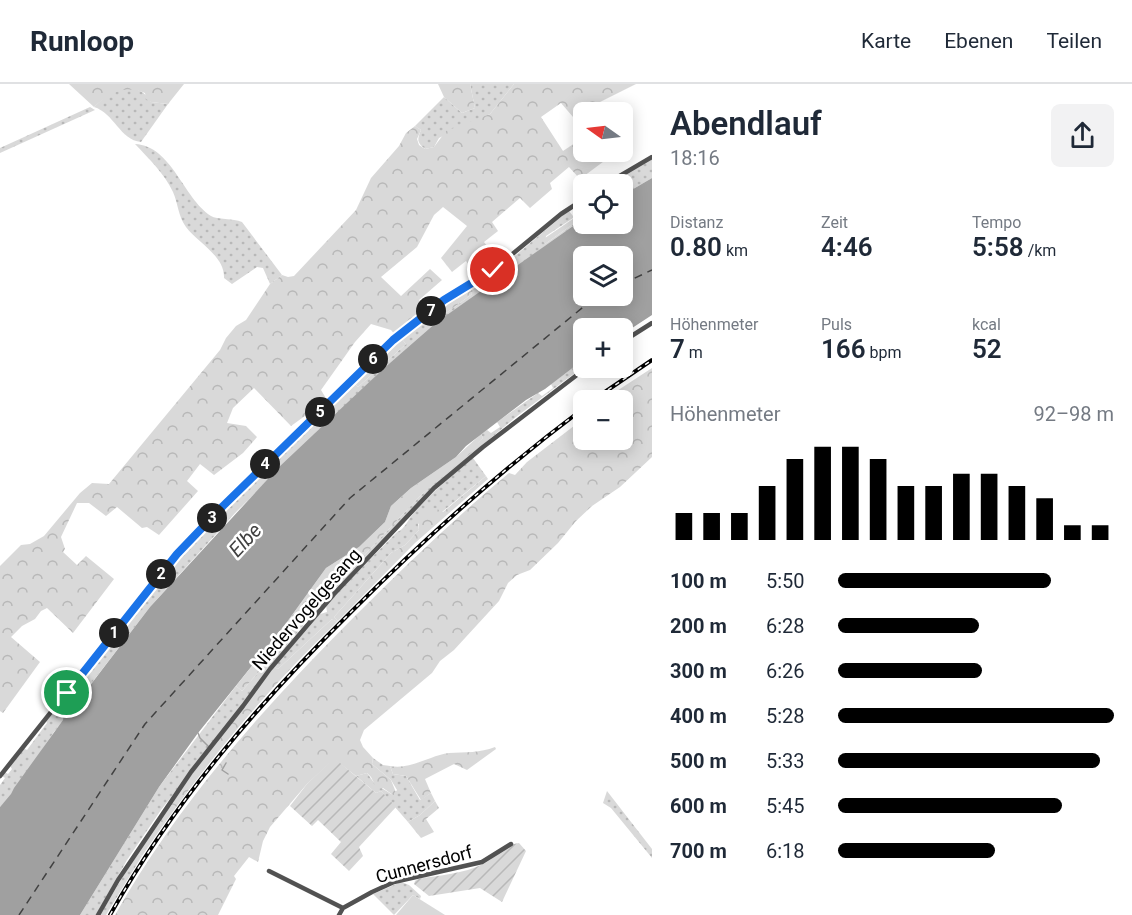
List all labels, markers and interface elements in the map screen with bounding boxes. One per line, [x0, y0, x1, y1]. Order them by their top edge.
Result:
text: Runloop [30, 25, 134, 58]
text: Karte [861, 29, 911, 53]
text: Ebenen [944, 29, 1013, 53]
text: Teilen [1046, 29, 1102, 53]
north arrow [573, 102, 633, 162]
map controls [573, 102, 633, 450]
text: Abendlauf [670, 104, 822, 143]
button: share [1051, 104, 1114, 167]
text: 18:16 [670, 146, 720, 170]
button: locate [573, 174, 633, 234]
text: Distanz [670, 213, 723, 232]
text: Zeit [821, 213, 848, 232]
text: Tempo [972, 213, 1021, 232]
text: 0.80 [670, 232, 722, 262]
text: 4:46 [821, 232, 873, 262]
text: 5:58 [972, 232, 1024, 262]
text: km [722, 241, 748, 260]
text: /km [1024, 241, 1056, 260]
pin [467, 244, 518, 295]
button: layers [573, 246, 633, 306]
icon: check [476, 253, 509, 286]
pin: 7 [416, 296, 446, 326]
text: 7 [426, 301, 436, 320]
text: Höhenmeter [670, 315, 758, 334]
text: Puls [821, 315, 852, 334]
text: kcal [972, 315, 1001, 334]
button: + [573, 318, 633, 378]
text: 7 [670, 334, 685, 364]
text: 166 [821, 334, 866, 364]
text: 52 [972, 334, 1002, 364]
text: m [685, 343, 703, 362]
text: bpm [866, 343, 902, 362]
pin: 6 [358, 344, 388, 374]
text: 6 [368, 349, 378, 368]
button: − [573, 390, 633, 450]
pin: 5 [305, 397, 335, 427]
text: 5 [315, 402, 325, 421]
text: Höhenmeter [670, 402, 780, 426]
text: 92–98 m [1033, 402, 1114, 426]
pin: 4 [250, 449, 280, 479]
text: 4 [260, 454, 270, 473]
pin: 3 [197, 503, 227, 533]
text: 3 [207, 508, 217, 527]
water label: Elbe [224, 518, 266, 562]
street label: Niedervogelgesang [247, 544, 365, 674]
pin: 2 [146, 559, 176, 589]
text: 2 [156, 564, 166, 583]
text: 100 m [670, 569, 727, 593]
text: 5:50 [766, 569, 805, 593]
text: 200 m [670, 614, 727, 638]
text: 6:28 [766, 614, 805, 638]
pin: 1 [99, 618, 129, 648]
text: 1 [109, 623, 119, 642]
text: 300 m [670, 659, 727, 683]
text: 6:26 [766, 659, 805, 683]
pin [41, 667, 92, 718]
icon: arrive [50, 676, 83, 709]
text: 400 m [670, 704, 727, 728]
text: 5:28 [766, 704, 805, 728]
text: 500 m [670, 749, 727, 773]
text: 5:33 [766, 749, 805, 773]
text: 600 m [670, 794, 727, 818]
text: 5:45 [766, 794, 805, 818]
text: 700 m [670, 839, 727, 863]
text: 6:18 [766, 839, 805, 863]
street label: Cunnersdorf [373, 841, 475, 887]

